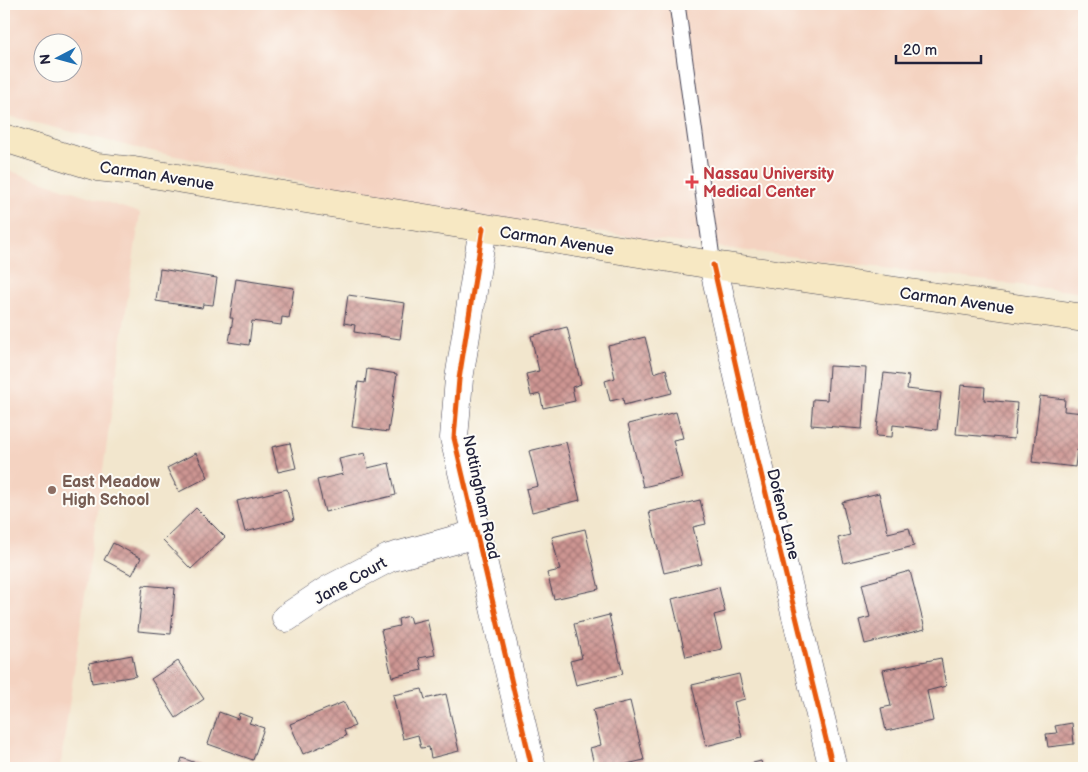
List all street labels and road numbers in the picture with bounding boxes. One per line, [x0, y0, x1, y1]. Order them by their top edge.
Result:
street label: Carman Avenue [98, 158, 216, 195]
street label: Carman Avenue [498, 223, 616, 260]
street label: Carman Avenue [898, 284, 1016, 319]
street label: Nottingham Road [458, 433, 503, 561]
street label: Dofena Lane [762, 467, 803, 562]
street label: Jane Court [311, 554, 390, 609]

